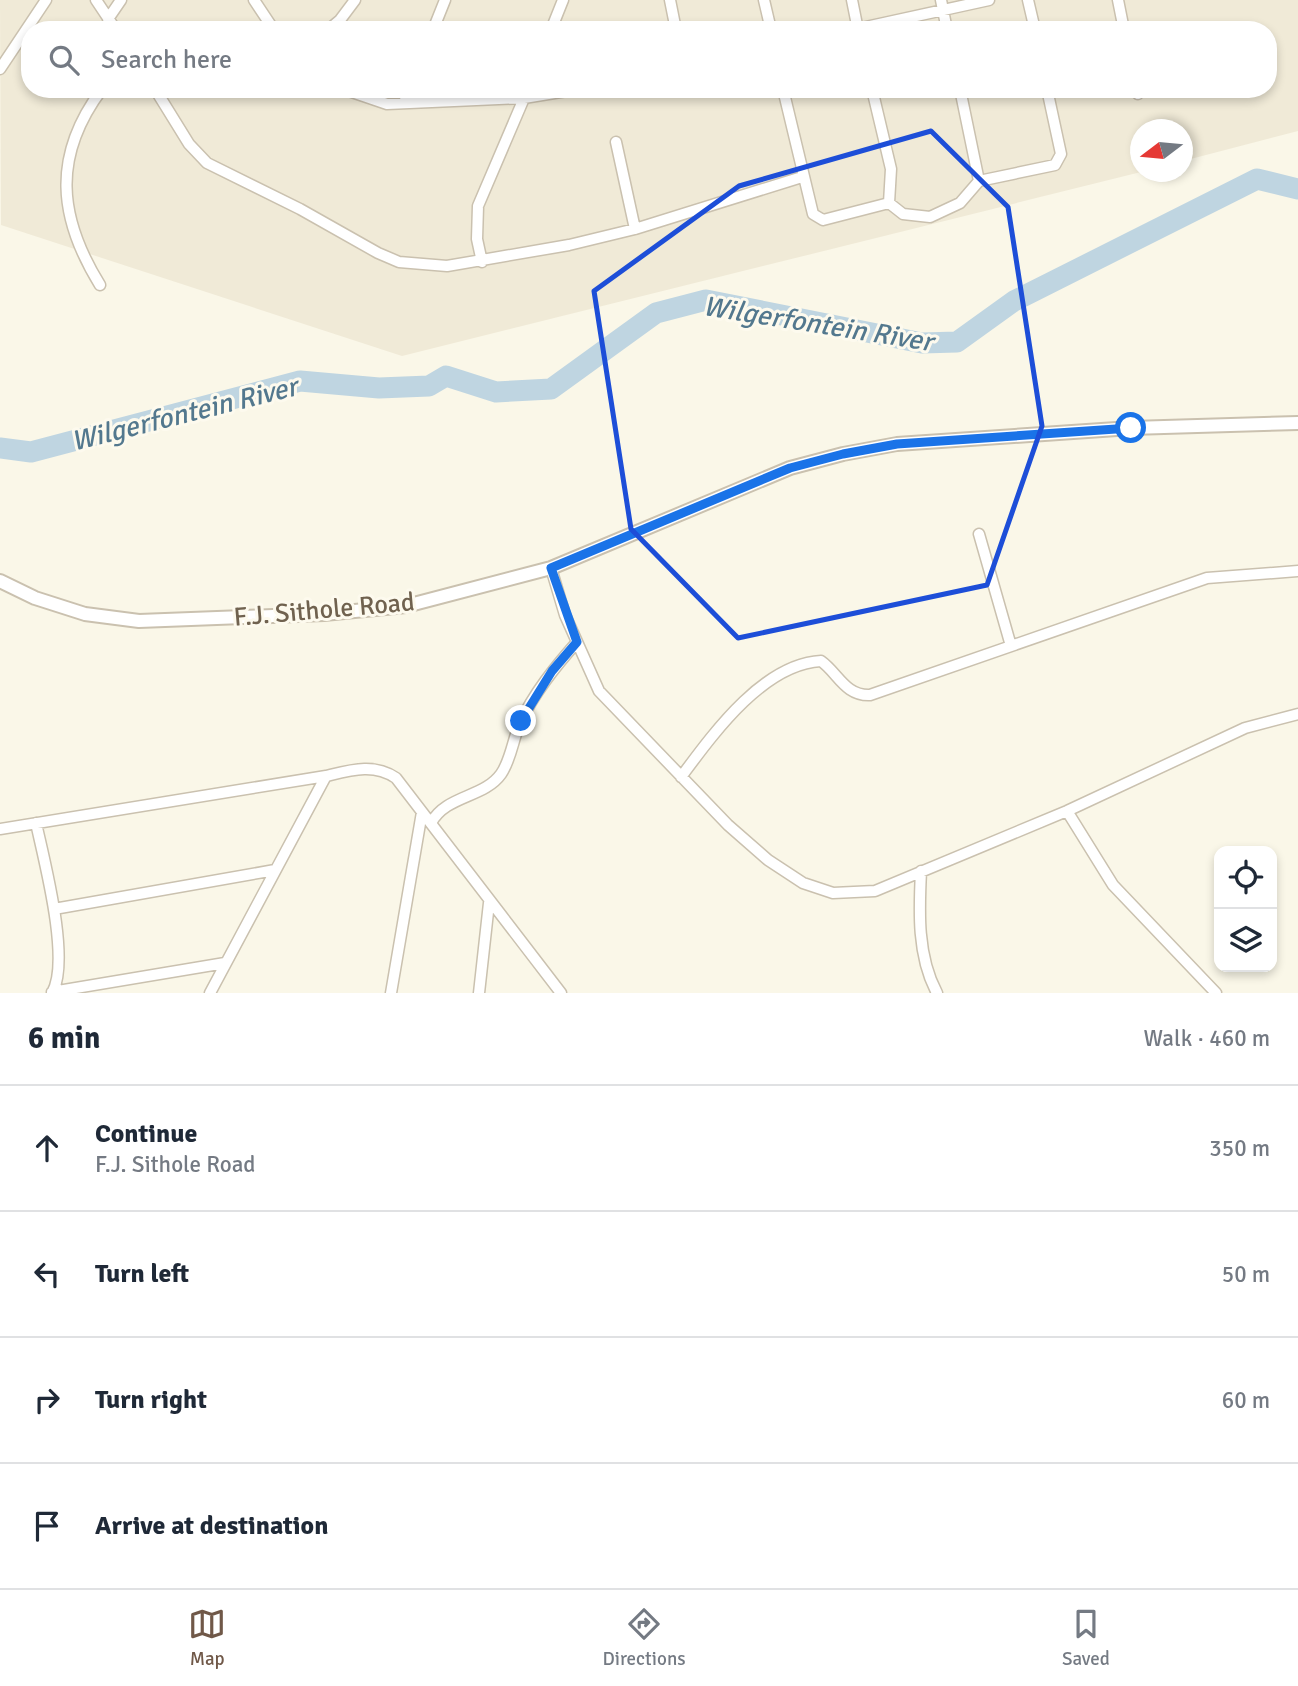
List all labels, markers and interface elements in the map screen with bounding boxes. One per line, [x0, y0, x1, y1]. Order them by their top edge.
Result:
search box [21, 21, 1277, 98]
icon: search [45, 41, 83, 79]
text: Search here [101, 44, 232, 76]
north arrow [1130, 119, 1193, 182]
water label: Wilgerfontein River [701, 289, 939, 359]
water label: Wilgerfontein River [68, 369, 304, 458]
route start [1115, 412, 1146, 443]
street label: F.J. Sithole Road [232, 586, 416, 634]
route end [505, 705, 536, 736]
map controls [1214, 846, 1277, 972]
button: locate [1214, 846, 1277, 909]
button: layers [1214, 909, 1277, 972]
text: 6 min [28, 1020, 100, 1057]
text: Walk · 460 m [1144, 1024, 1270, 1053]
text: Continue [95, 1118, 197, 1150]
icon: ahead [28, 1129, 66, 1167]
text: 350 m [1209, 1134, 1270, 1163]
text: F.J. Sithole Road [95, 1150, 255, 1179]
icon: left [28, 1255, 66, 1293]
text: Turn left [95, 1258, 189, 1290]
text: 50 m [1222, 1260, 1270, 1289]
icon: right [28, 1381, 66, 1419]
text: Turn right [95, 1384, 207, 1416]
text: 60 m [1222, 1386, 1270, 1415]
icon: arrive [28, 1507, 66, 1545]
text: Arrive at destination [95, 1510, 328, 1542]
tab: Map [188, 1605, 226, 1671]
tab: Directions [603, 1605, 686, 1671]
tab: Saved [1062, 1605, 1110, 1671]

